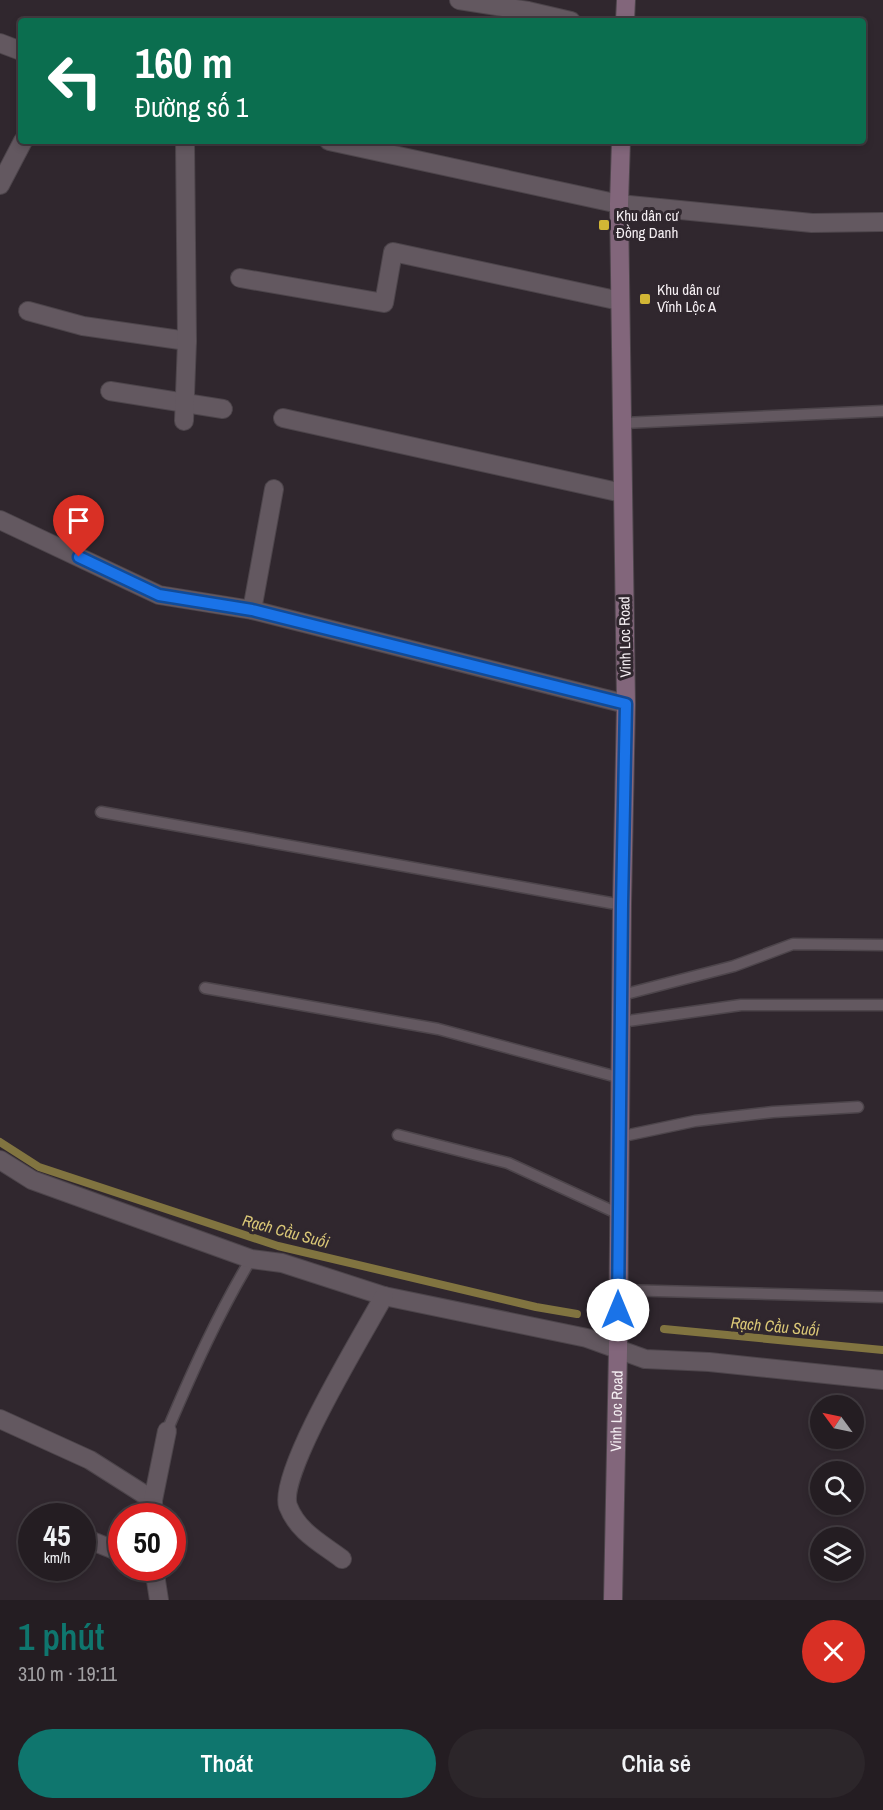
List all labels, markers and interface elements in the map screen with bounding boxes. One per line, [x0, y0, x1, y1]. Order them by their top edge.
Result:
text: 160 m [135, 35, 233, 91]
icon: left [36, 42, 114, 120]
text: Đường số 1 [135, 89, 248, 125]
place label: Khu dân cư Đồng Danh [616, 205, 679, 243]
marker: Khu dân cư Đồng Danh [597, 218, 611, 232]
place label: Khu dân cư Vĩnh Lộc A [657, 279, 720, 317]
marker: Khu dân cư Vĩnh Lộc A [638, 292, 652, 306]
pin [53, 495, 104, 557]
icon: arrive [62, 504, 95, 537]
street label: Vinh Loc Road [613, 596, 636, 678]
water label: Rạch Cầu Suối [240, 1209, 332, 1253]
position arrow [586, 1278, 650, 1342]
water label: Rạch Cầu Suối [730, 1311, 821, 1341]
street label: Vinh Loc Road [605, 1370, 628, 1452]
north arrow [810, 1395, 864, 1449]
map controls [810, 1395, 864, 1581]
button: search [810, 1461, 864, 1515]
speed limit sign: 50 [108, 1503, 186, 1581]
text: 45 [43, 1515, 71, 1555]
button: layers [810, 1527, 864, 1581]
text: km/h [44, 1547, 70, 1568]
text: 1 phút [18, 1613, 104, 1661]
button: close [802, 1620, 865, 1683]
text: 310 m · 19:11 [18, 1660, 117, 1687]
button: Thoát [18, 1729, 436, 1798]
button: Chia sẻ [448, 1729, 865, 1798]

